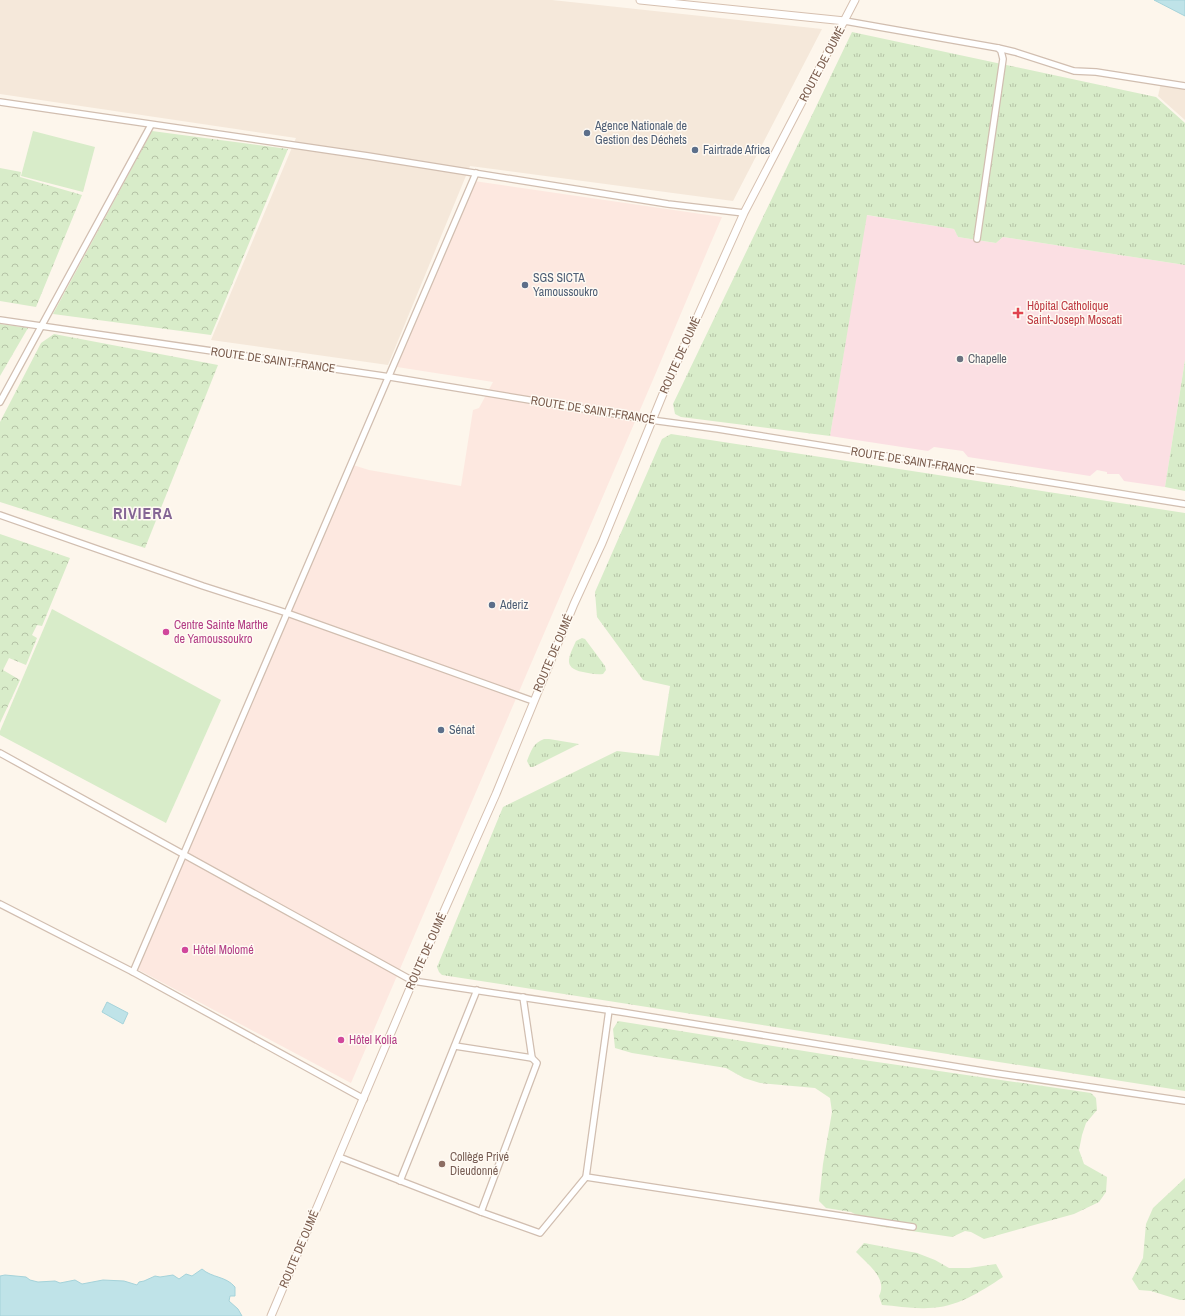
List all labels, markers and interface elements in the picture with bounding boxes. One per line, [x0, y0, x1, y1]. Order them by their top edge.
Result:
street label: ROUTE DE OUMÉ [795, 24, 849, 104]
place label: Agence Nationale de Gestion des Déchets [594, 118, 687, 148]
marker: Agence Nationale de Gestion des Déchets [582, 128, 592, 138]
place label: Fairtrade Africa [703, 142, 771, 158]
marker: Fairtrade Africa [690, 145, 700, 155]
place label: SGS SICTA Yamoussoukro [533, 270, 598, 300]
marker: SGS SICTA Yamoussoukro [520, 280, 530, 290]
place label: Hôpital Catholique Saint-Joseph Moscati [1027, 298, 1122, 328]
marker: Hôpital Catholique Saint-Joseph Moscati [1012, 307, 1024, 319]
street label: ROUTE DE OUMÉ [656, 314, 704, 396]
street label: ROUTE DE SAINT-FRANCE [210, 343, 336, 377]
place label: Chapelle [968, 351, 1007, 367]
marker: Chapelle [955, 354, 965, 364]
street label: ROUTE DE SAINT-FRANCE [530, 392, 656, 428]
street label: ROUTE DE SAINT-FRANCE [850, 443, 976, 479]
district label: RIVIERA [113, 502, 173, 524]
place label: Aderiz [499, 597, 529, 613]
marker: Aderiz [487, 600, 497, 610]
street label: ROUTE DE OUMÉ [529, 612, 577, 694]
place label: Centre Sainte Marthe de Yamoussoukro [174, 617, 268, 647]
marker: Centre Sainte Marthe de Yamoussoukro [161, 627, 171, 637]
place label: Sénat [449, 722, 475, 738]
marker: Sénat [436, 725, 446, 735]
street label: ROUTE DE OUMÉ [402, 910, 450, 992]
place label: Hôtel Molomé [193, 942, 254, 958]
marker: Hôtel Molomé [180, 945, 190, 955]
place label: Hôtel Kolia [349, 1032, 398, 1048]
marker: Hôtel Kolia [336, 1035, 346, 1045]
place label: Collège Privé Dieudonné [450, 1149, 509, 1179]
marker: Collège Privé Dieudonné [437, 1159, 447, 1169]
street label: ROUTE DE OUMÉ [275, 1208, 323, 1290]

